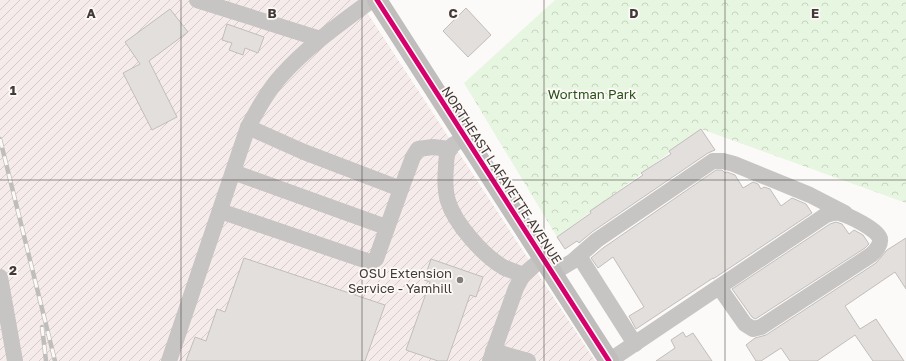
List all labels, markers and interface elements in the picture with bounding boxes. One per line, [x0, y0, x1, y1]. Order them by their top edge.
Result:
text: A [86, 5, 96, 21]
text: B [267, 5, 277, 21]
text: C [448, 5, 458, 21]
text: D [629, 5, 639, 21]
text: E [811, 5, 819, 21]
text: 1 [10, 82, 17, 98]
street label: NORTHEAST LAFAYETTE AVENUE [438, 83, 566, 267]
park label: Wortman Park [548, 86, 637, 102]
text: 2 [9, 262, 17, 278]
place label: OSU Extension Service - Yamhill [348, 265, 452, 296]
marker: OSU Extension Service - Yamhill [455, 275, 465, 285]

